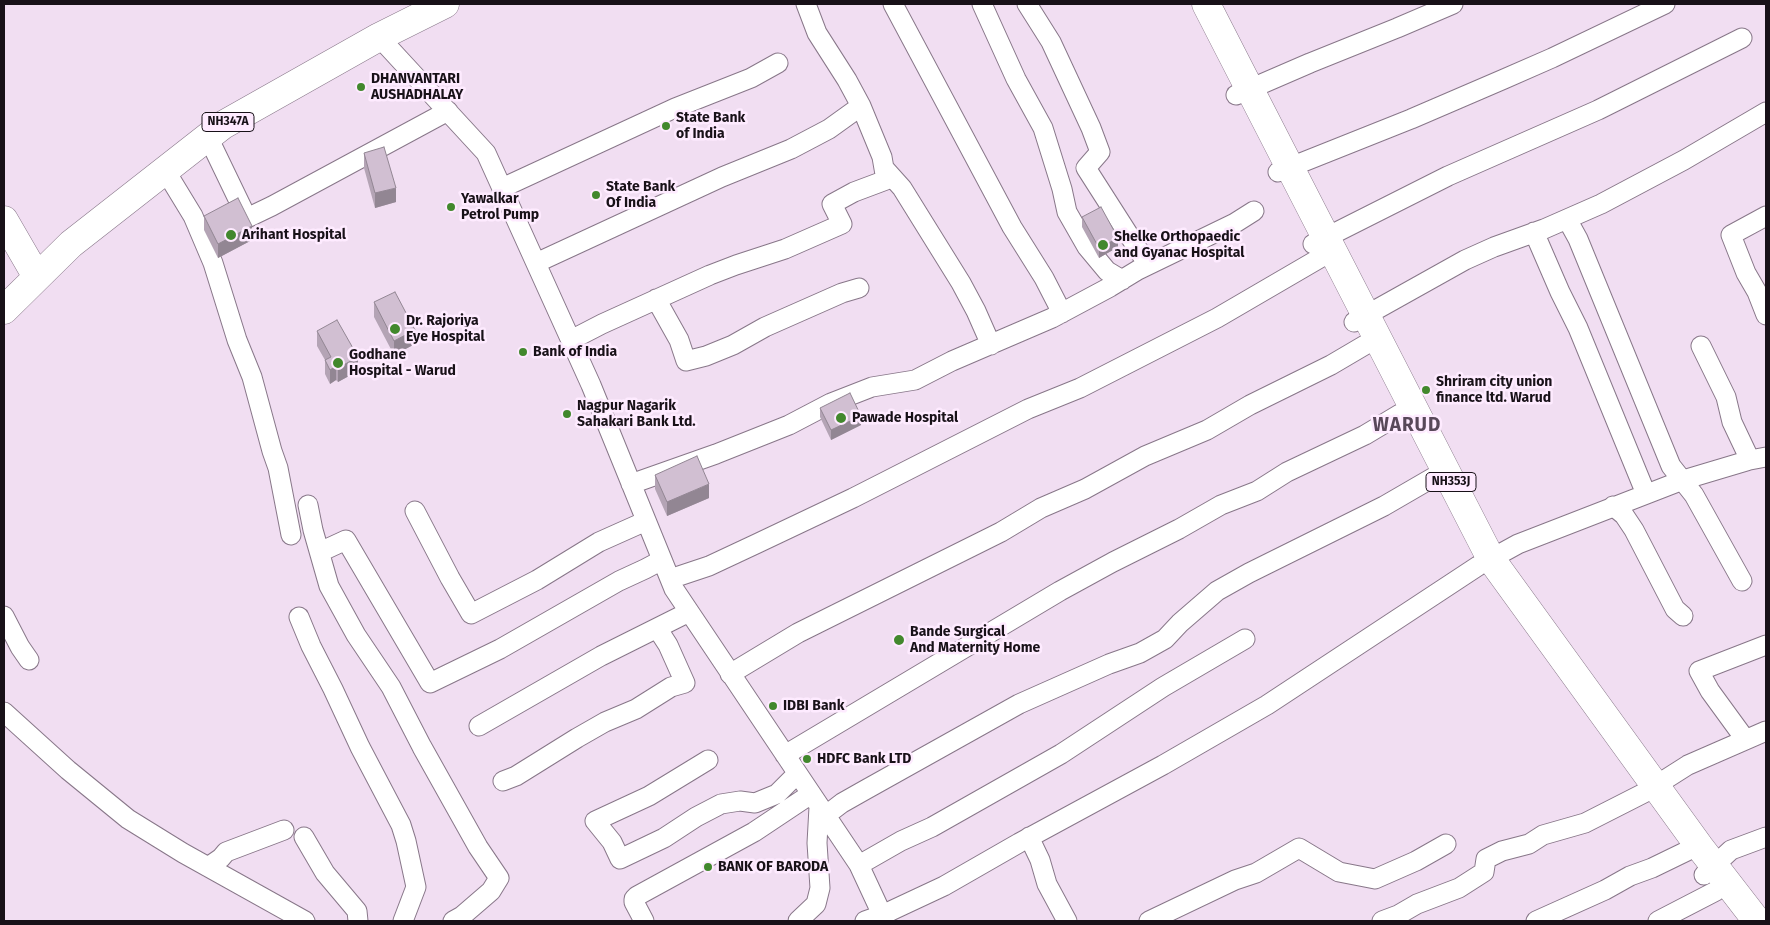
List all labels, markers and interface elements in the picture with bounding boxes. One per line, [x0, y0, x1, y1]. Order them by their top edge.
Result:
place label: DHANVANTARI AUSHADHALAY [371, 71, 463, 104]
marker: DHANVANTARI AUSHADHALAY [355, 81, 367, 93]
place label: State Bank of India [676, 110, 745, 142]
road number: NH347A [202, 112, 254, 132]
marker: State Bank of India [660, 120, 672, 132]
place label: State Bank Of India [606, 179, 675, 212]
marker: State Bank Of India [590, 189, 602, 201]
place label: Yawalkar Petrol Pump [461, 191, 539, 223]
marker: Yawalkar Petrol Pump [445, 201, 457, 213]
place label: Arihant Hospital [242, 227, 346, 243]
marker: Arihant Hospital [224, 228, 238, 242]
place label: Shelke Orthopaedic and Gyanac Hospital [1114, 229, 1244, 262]
marker: Shelke Orthopaedic and Gyanac Hospital [1096, 238, 1110, 252]
place label: Dr. Rajoriya Eye Hospital [406, 313, 485, 346]
marker: Dr. Rajoriya Eye Hospital [388, 322, 402, 336]
place label: Bank of India [533, 344, 617, 360]
marker: Bank of India [517, 346, 529, 358]
place label: Godhane Hospital - Warud [349, 347, 456, 380]
marker: Godhane Hospital - Warud [331, 356, 345, 370]
place label: Shriram city union finance ltd. Warud [1436, 374, 1552, 407]
marker: Shriram city union finance ltd. Warud [1420, 384, 1432, 396]
place label: Nagpur Nagarik Sahakari Bank Ltd. [577, 398, 696, 431]
marker: Nagpur Nagarik Sahakari Bank Ltd. [561, 408, 573, 420]
place label: Pawade Hospital [852, 410, 958, 426]
marker: Pawade Hospital [834, 411, 848, 425]
district label: WARUD [1372, 415, 1442, 437]
road number: NH353J [1426, 472, 1476, 492]
place label: Bande Surgical And Maternity Home [910, 624, 1040, 656]
marker: Bande Surgical And Maternity Home [892, 633, 906, 647]
place label: IDBI Bank [783, 698, 844, 714]
marker: IDBI Bank [767, 700, 779, 712]
place label: HDFC Bank LTD [817, 751, 911, 767]
marker: HDFC Bank LTD [801, 753, 813, 765]
place label: BANK OF BARODA [718, 859, 828, 875]
marker: BANK OF BARODA [702, 861, 714, 873]

